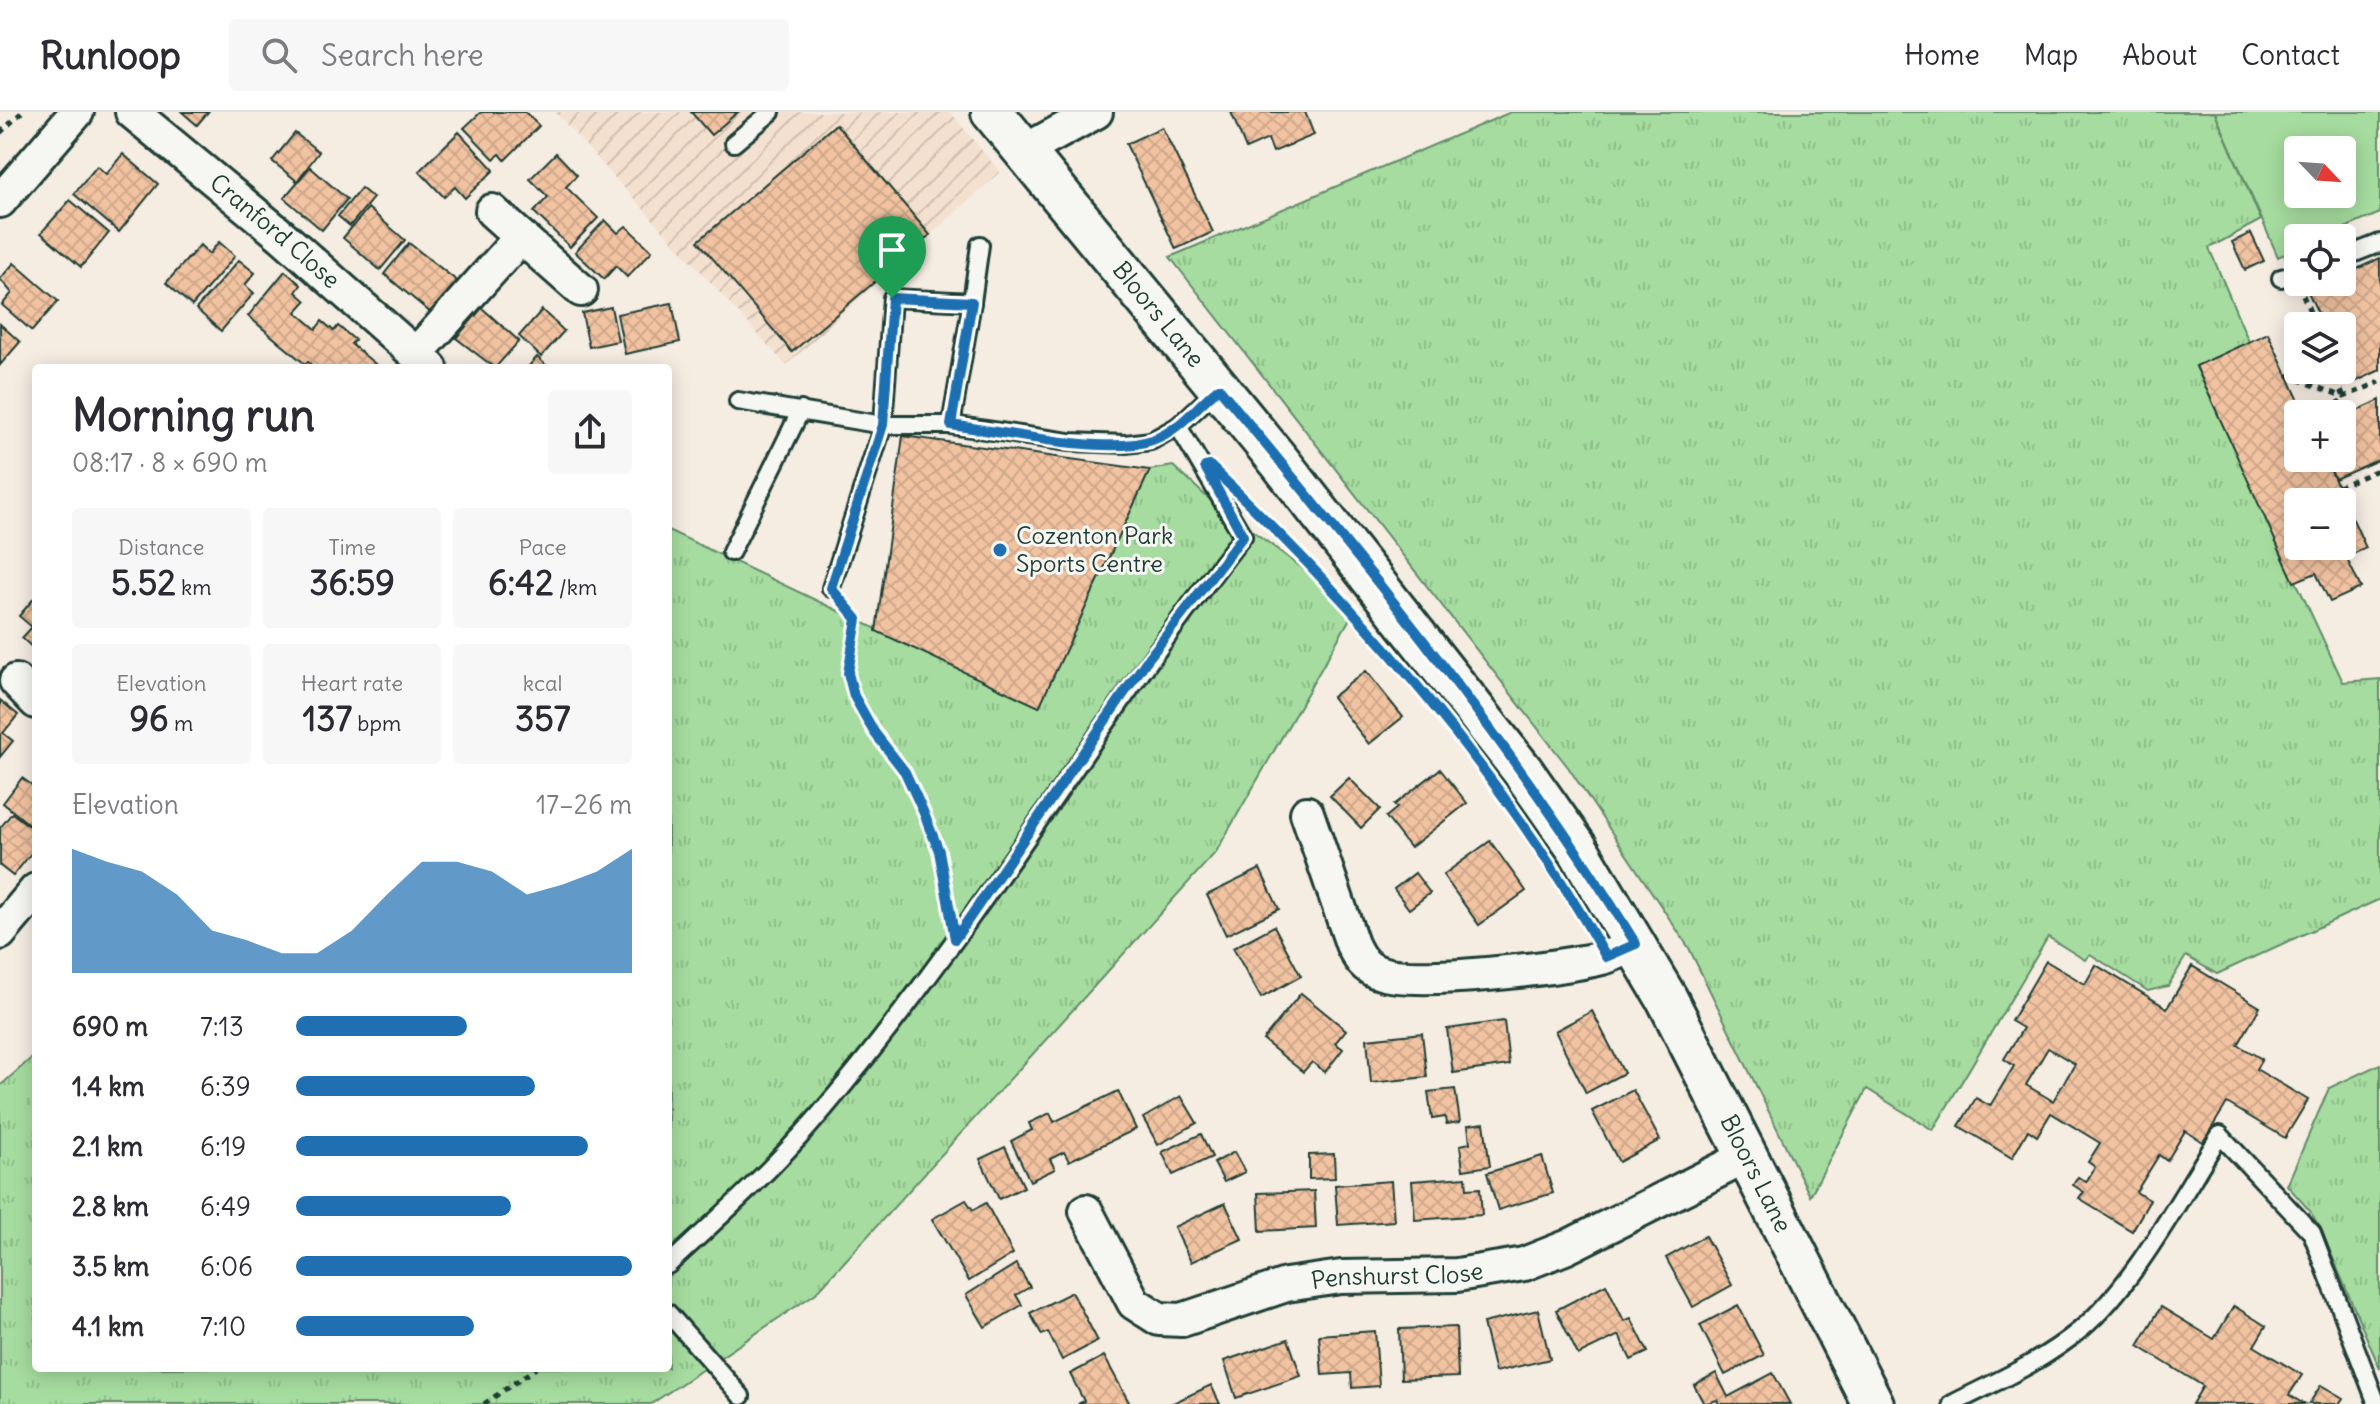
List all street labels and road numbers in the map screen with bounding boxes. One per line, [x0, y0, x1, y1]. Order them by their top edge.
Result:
street label: Cranford Close [204, 167, 347, 294]
street label: Bloors Lane [1107, 255, 1211, 373]
street label: Bloors Lane [1714, 1109, 1799, 1237]
street label: Penshurst Close [1309, 1255, 1485, 1295]

